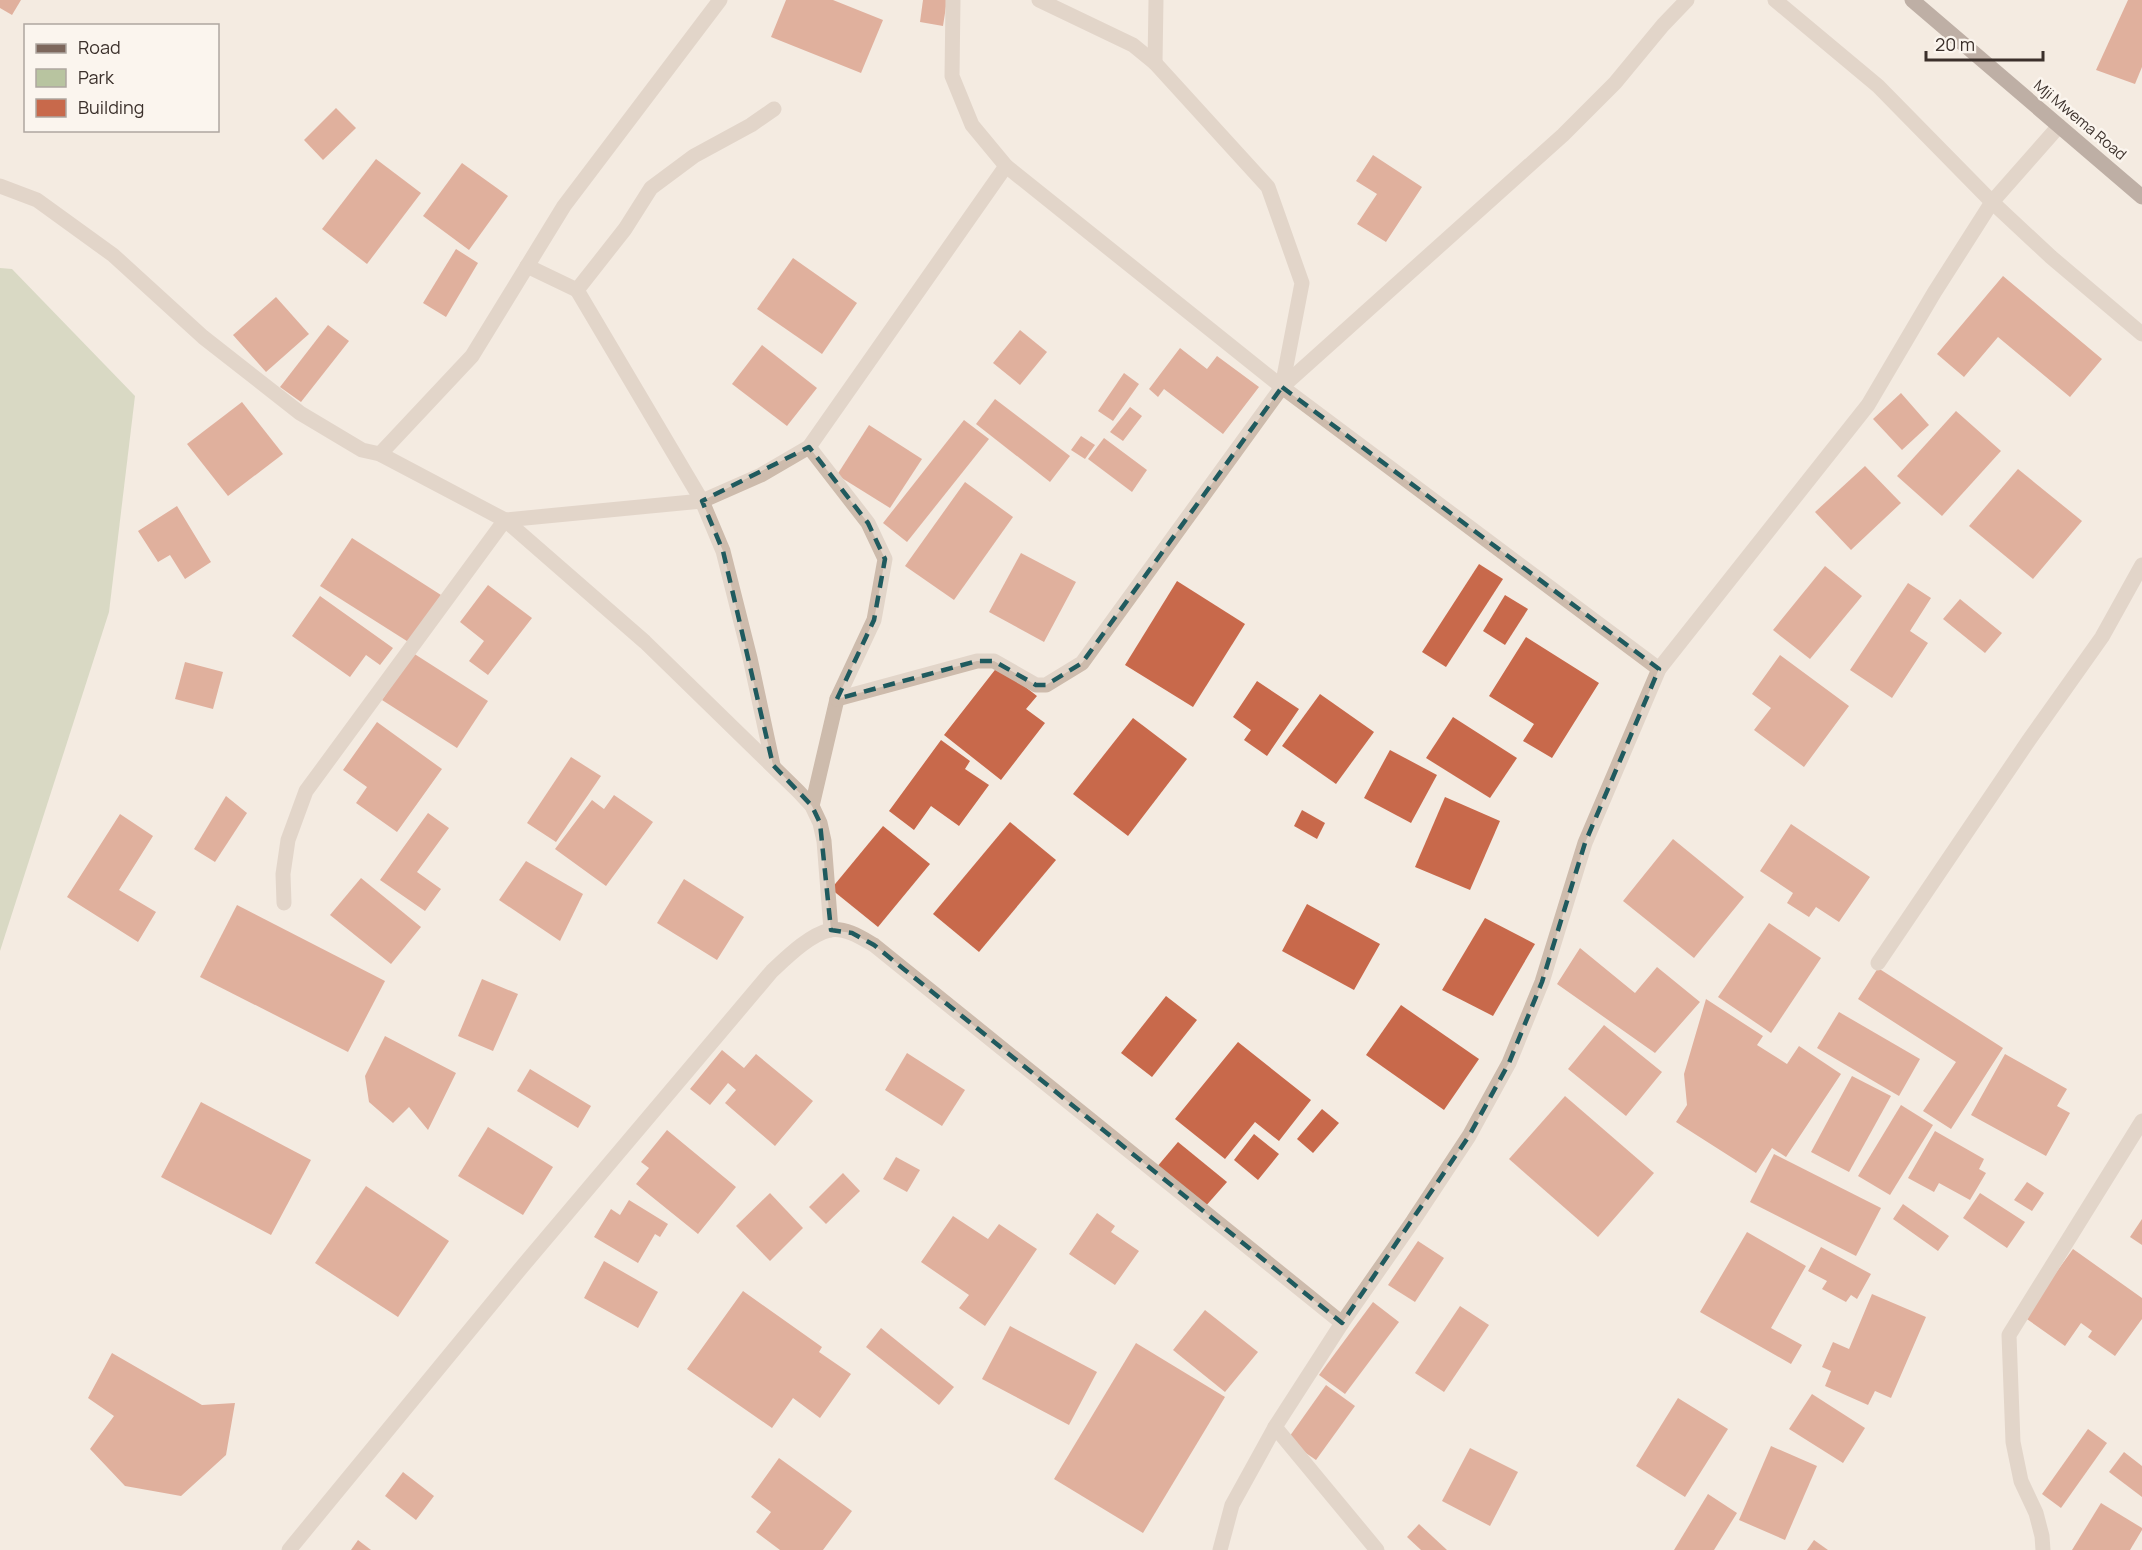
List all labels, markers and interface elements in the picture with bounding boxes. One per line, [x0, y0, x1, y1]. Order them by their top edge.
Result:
legend [24, 24, 219, 132]
scale bar [1926, 24, 2043, 62]
text: 20 m [1935, 32, 1975, 56]
text: Road [78, 35, 121, 59]
text: Park [78, 65, 115, 89]
street label: Mji Mwema Road [2030, 75, 2131, 165]
text: Building [78, 95, 144, 119]

